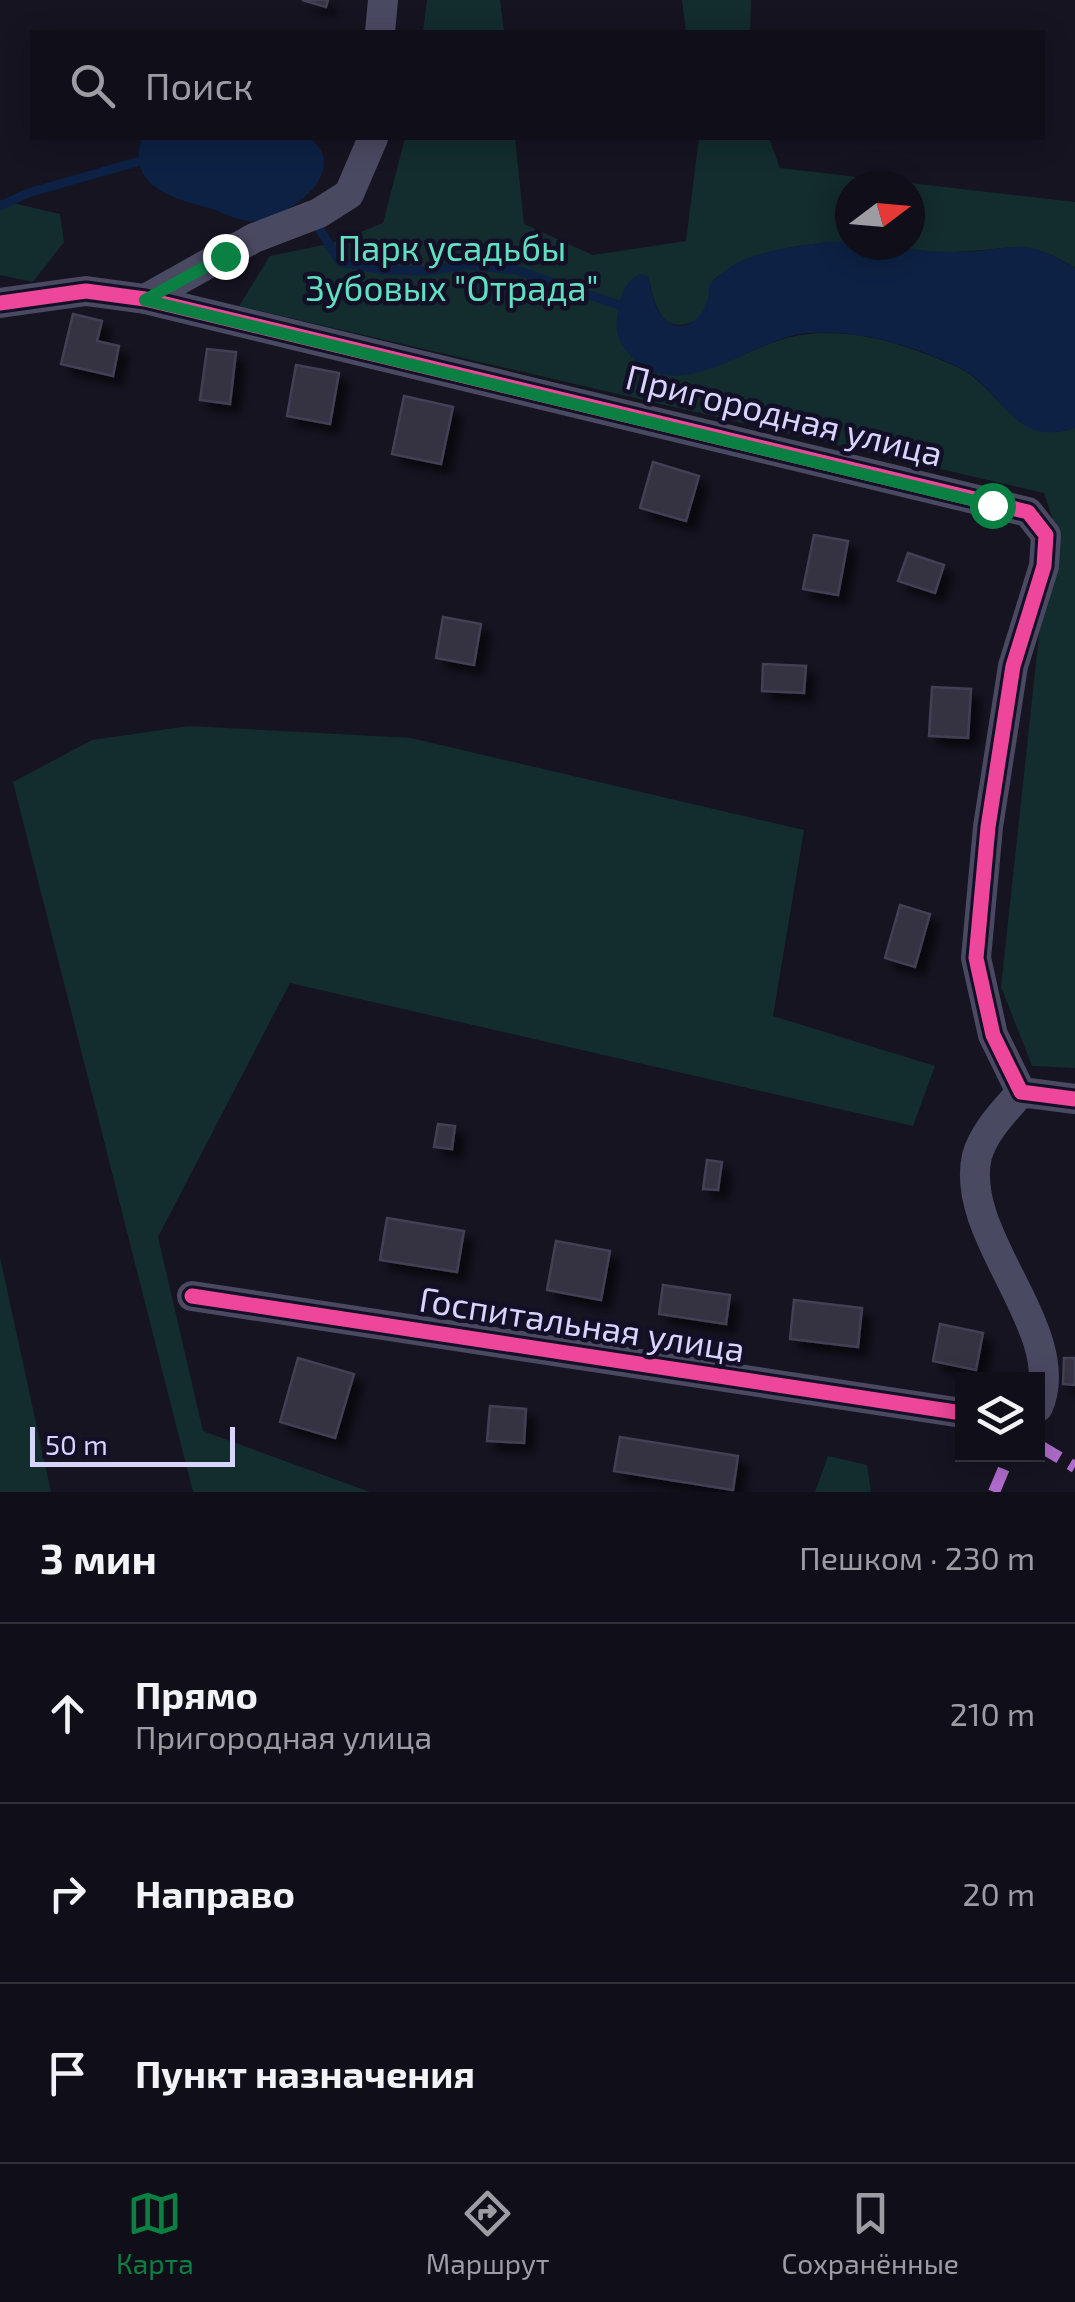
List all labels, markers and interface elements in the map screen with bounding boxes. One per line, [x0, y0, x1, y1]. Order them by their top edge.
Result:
search box [30, 30, 1045, 140]
icon: search [65, 58, 120, 113]
text: Поиск [145, 62, 254, 108]
north arrow [835, 170, 925, 260]
park label: Парк усадьбы Зубовых "Отрада" [306, 226, 599, 309]
route end [203, 234, 249, 280]
street label: Пригородная улица [622, 354, 947, 475]
route start [970, 483, 1016, 529]
street label: Госпитальная улица [416, 1277, 748, 1370]
map controls [955, 1372, 1045, 1462]
button: layers [955, 1372, 1045, 1462]
scale bar [30, 1422, 235, 1466]
text: 50 m [45, 1427, 108, 1461]
text: 3 мин [40, 1532, 157, 1582]
text: Пешком · 230 m [799, 1538, 1035, 1576]
text: Прямо [135, 1671, 258, 1717]
icon: ahead [40, 1686, 95, 1741]
text: 210 m [950, 1694, 1035, 1732]
text: Пригородная улица [135, 1717, 432, 1755]
icon: right [40, 1866, 95, 1921]
text: Направо [135, 1870, 295, 1916]
text: 20 m [963, 1874, 1035, 1912]
icon: arrive [40, 2046, 95, 2101]
text: Пункт назначения [135, 2050, 475, 2096]
tab: Карта [116, 2186, 194, 2280]
tab: Маршрут [426, 2186, 550, 2280]
tab: Сохранённые [782, 2186, 959, 2280]

